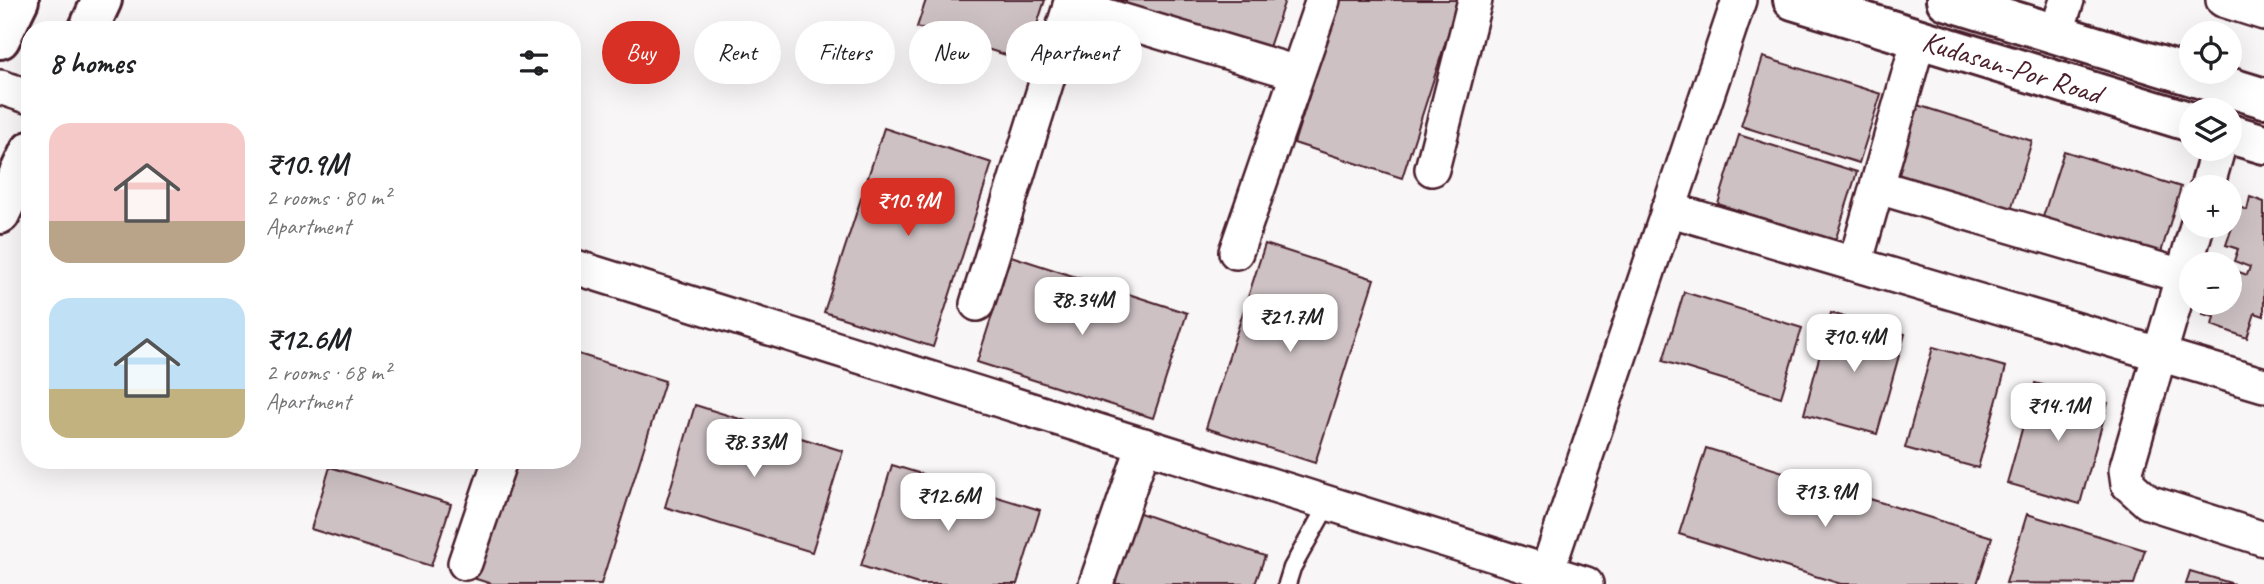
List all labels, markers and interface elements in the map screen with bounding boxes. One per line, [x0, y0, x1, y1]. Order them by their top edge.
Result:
chip: Buy [602, 21, 680, 84]
chip: Rent [694, 21, 781, 84]
chip: Filters [795, 21, 895, 84]
chip: New [909, 21, 992, 84]
chip: Apartment [1006, 21, 1142, 84]
map controls [2179, 21, 2242, 315]
button: locate [2179, 21, 2242, 84]
street label: Kudasan-Por Road [1918, 22, 2110, 114]
text: 8 homes [49, 44, 134, 82]
icon: filters [515, 44, 553, 82]
button: layers [2179, 98, 2242, 161]
text: ₹10.9M [266, 145, 347, 183]
icon: home [105, 151, 189, 235]
button: + [2179, 175, 2242, 238]
pin: ₹10.9M [851, 178, 965, 238]
text: 2 rooms · 80 m² [266, 183, 390, 212]
text: ₹10.9M [877, 186, 939, 215]
text: Apartment [266, 212, 351, 241]
button: − [2179, 252, 2242, 315]
pin: ₹8.34M [1025, 278, 1139, 337]
text: ₹8.34M [1051, 285, 1113, 314]
pin: ₹21.7M [1233, 294, 1347, 354]
text: ₹21.7M [1259, 302, 1321, 331]
pin: ₹10.4M [1797, 314, 1911, 374]
text: ₹12.6M [266, 320, 348, 358]
text: ₹10.4M [1823, 322, 1885, 351]
icon: home [105, 326, 189, 410]
text: 2 rooms · 68 m² [266, 358, 390, 387]
pin: ₹14.1M [2001, 384, 2115, 443]
text: Apartment [266, 387, 351, 416]
text: ₹14.1M [2027, 391, 2089, 420]
pin: ₹8.33M [697, 420, 811, 479]
text: ₹8.33M [723, 427, 785, 456]
pin: ₹13.9M [1768, 470, 1882, 529]
pin: ₹12.6M [891, 474, 1005, 533]
text: ₹13.9M [1794, 477, 1856, 506]
text: ₹12.6M [916, 481, 980, 510]

